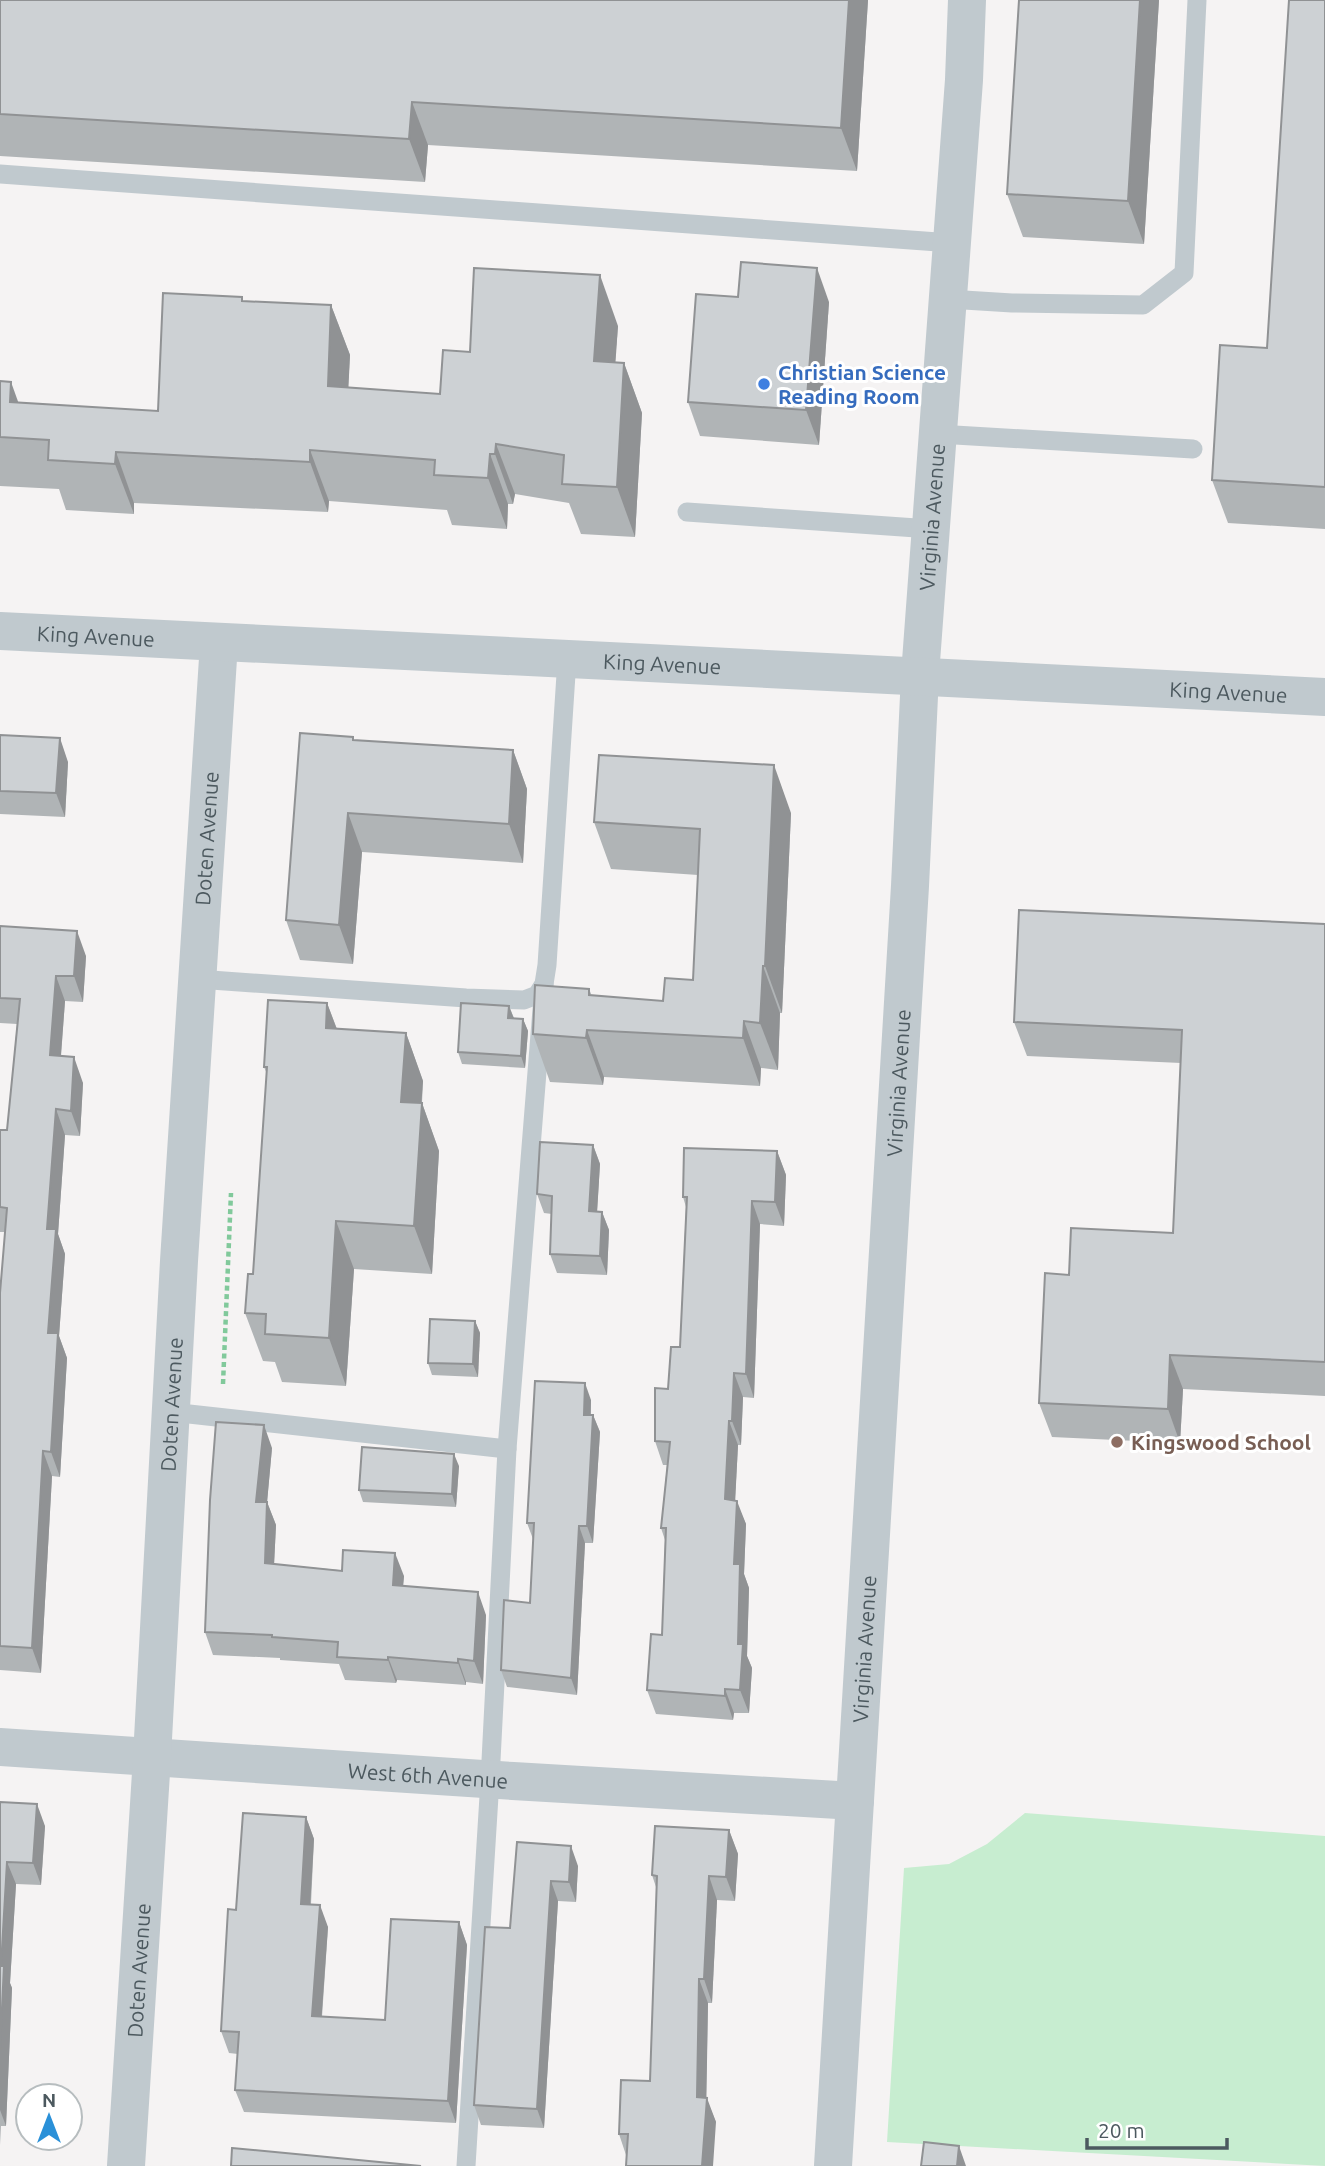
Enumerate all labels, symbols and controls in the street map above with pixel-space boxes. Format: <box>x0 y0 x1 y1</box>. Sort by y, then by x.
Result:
place label: Christian Science Reading Room <box>778 360 946 408</box>
marker: Christian Science Reading Room <box>756 376 772 392</box>
street label: Virginia Avenue <box>914 442 949 592</box>
street label: King Avenue <box>36 621 155 651</box>
street label: King Avenue <box>603 649 722 678</box>
street label: King Avenue <box>1169 677 1288 707</box>
street label: Doten Avenue <box>190 771 223 906</box>
street label: Virginia Avenue <box>882 1008 915 1157</box>
street label: Doten Avenue <box>156 1337 187 1472</box>
place label: Kingswood School <box>1131 1430 1311 1454</box>
marker: Kingswood School <box>1109 1434 1125 1450</box>
street label: Virginia Avenue <box>848 1574 881 1723</box>
street label: West 6th Avenue <box>347 1758 509 1793</box>
street label: Doten Avenue <box>122 1902 155 2038</box>
north arrow <box>14 2082 84 2152</box>
text: N <box>42 2089 56 2111</box>
scale bar <box>1087 2106 1227 2150</box>
text: 20 m <box>1098 2118 1145 2142</box>

